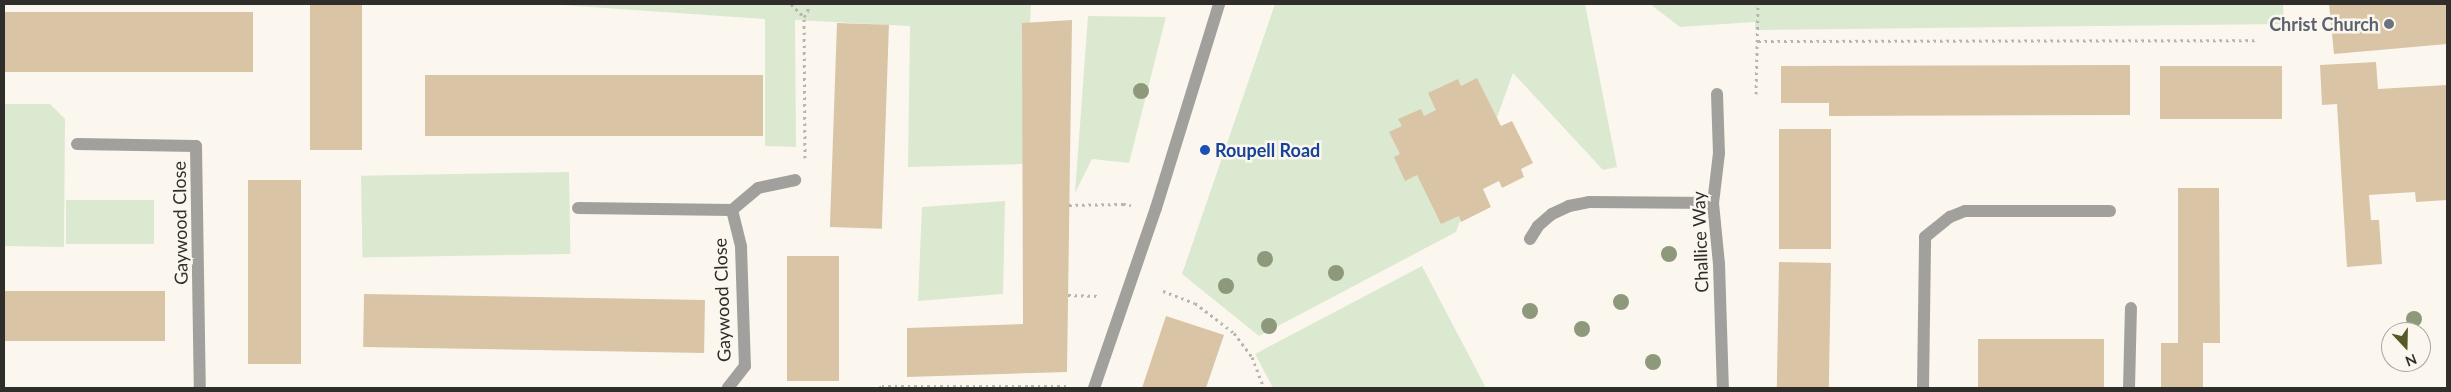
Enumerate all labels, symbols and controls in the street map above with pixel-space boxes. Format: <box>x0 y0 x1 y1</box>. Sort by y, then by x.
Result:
place label: Christ Church <box>2269 13 2379 35</box>
marker: Christ Church <box>2383 18 2395 30</box>
place label: Roupell Road <box>1215 139 1320 161</box>
marker: Roupell Road <box>1199 144 1211 156</box>
street label: Gaywood Close <box>168 161 192 285</box>
street label: Challice Way <box>1687 191 1713 293</box>
street label: Gaywood Close <box>709 238 735 362</box>
north arrow <box>2381 322 2431 372</box>
text: N <box>2403 351 2419 370</box>

